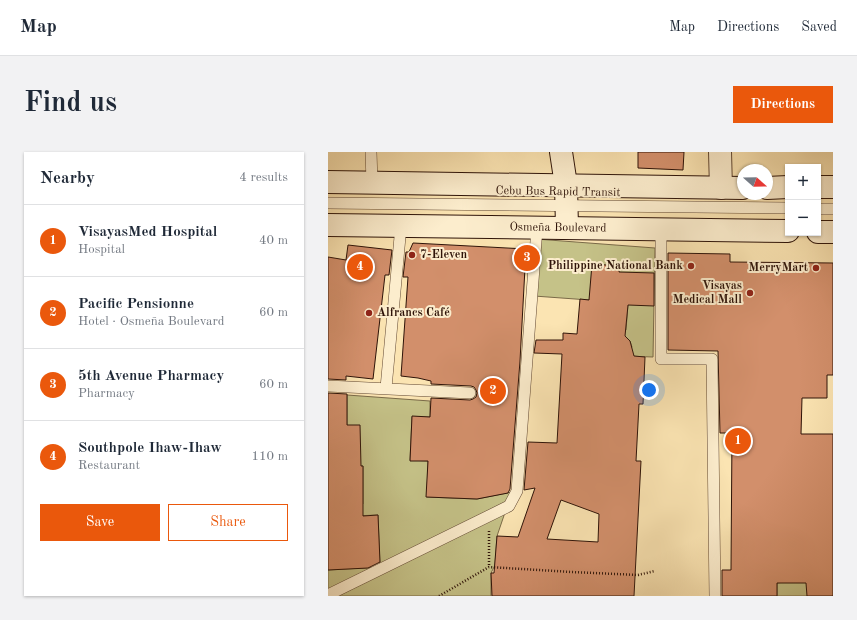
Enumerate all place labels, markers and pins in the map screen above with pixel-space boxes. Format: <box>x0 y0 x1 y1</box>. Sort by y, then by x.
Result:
pin: 3 <box>514 243 540 273</box>
place label: 7-Eleven <box>420 249 467 261</box>
marker: 7-Eleven <box>407 250 417 260</box>
pin: 4 <box>347 252 373 282</box>
place label: Philippine National Bank <box>548 260 683 272</box>
marker: Philippine National Bank <box>686 261 696 271</box>
place label: MerryMart <box>749 262 809 274</box>
marker: MerryMart <box>811 263 821 273</box>
place label: Visayas Medical Mall <box>673 280 742 306</box>
marker: Visayas Medical Mall <box>745 288 755 298</box>
place label: Alfrancs Café <box>377 307 450 319</box>
marker: Alfrancs Café <box>364 308 374 318</box>
pin: 2 <box>480 376 506 406</box>
pin: 1 <box>725 426 751 456</box>

